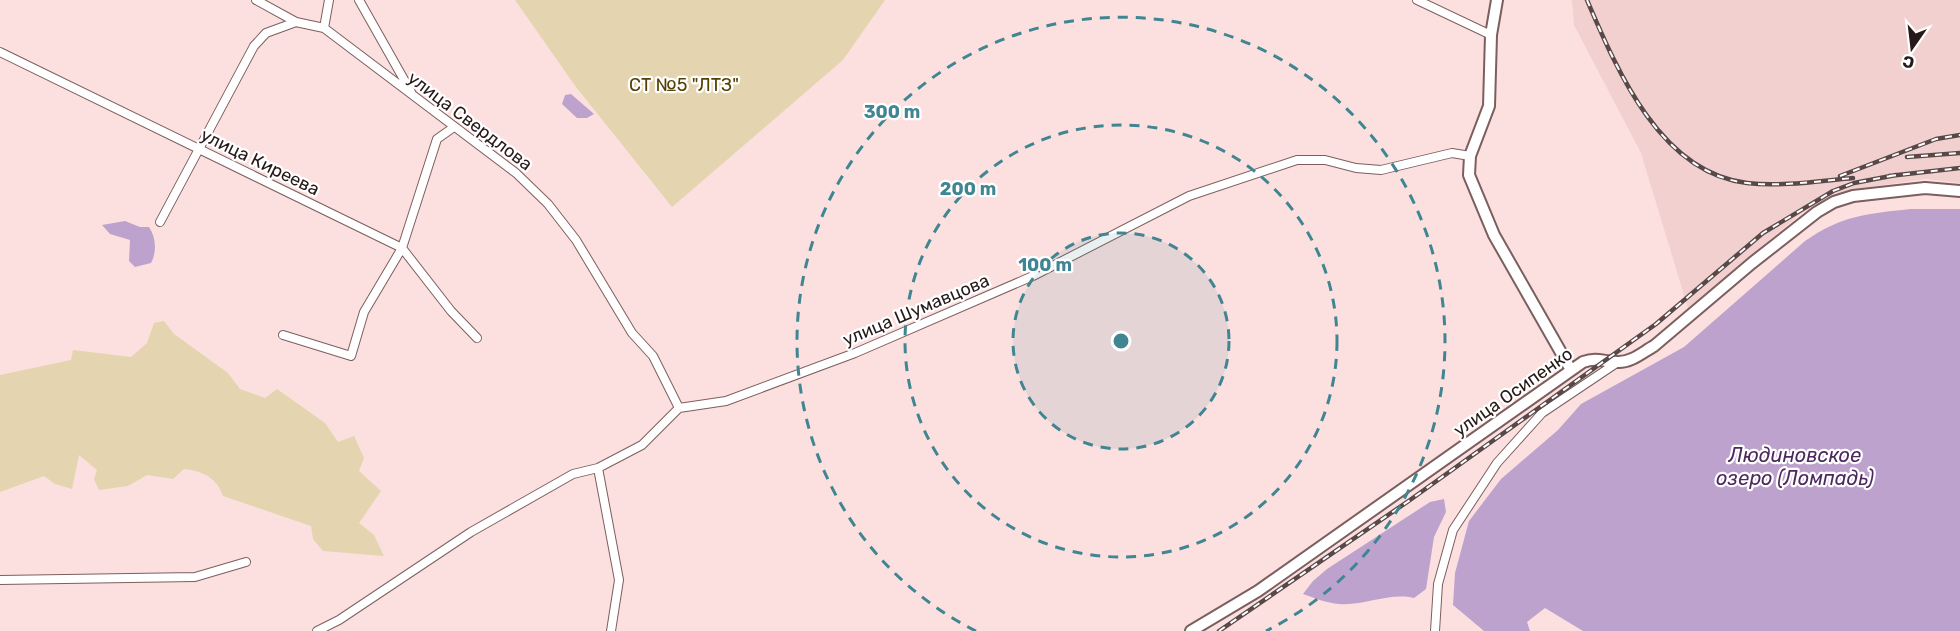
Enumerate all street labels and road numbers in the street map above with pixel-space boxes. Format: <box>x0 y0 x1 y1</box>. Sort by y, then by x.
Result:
street label: улица Свердлова <box>403 67 537 175</box>
street label: улица Киреева <box>197 124 323 200</box>
street label: улица Шумавцова <box>839 269 993 351</box>
street label: улица Осипенко <box>1449 343 1577 441</box>

